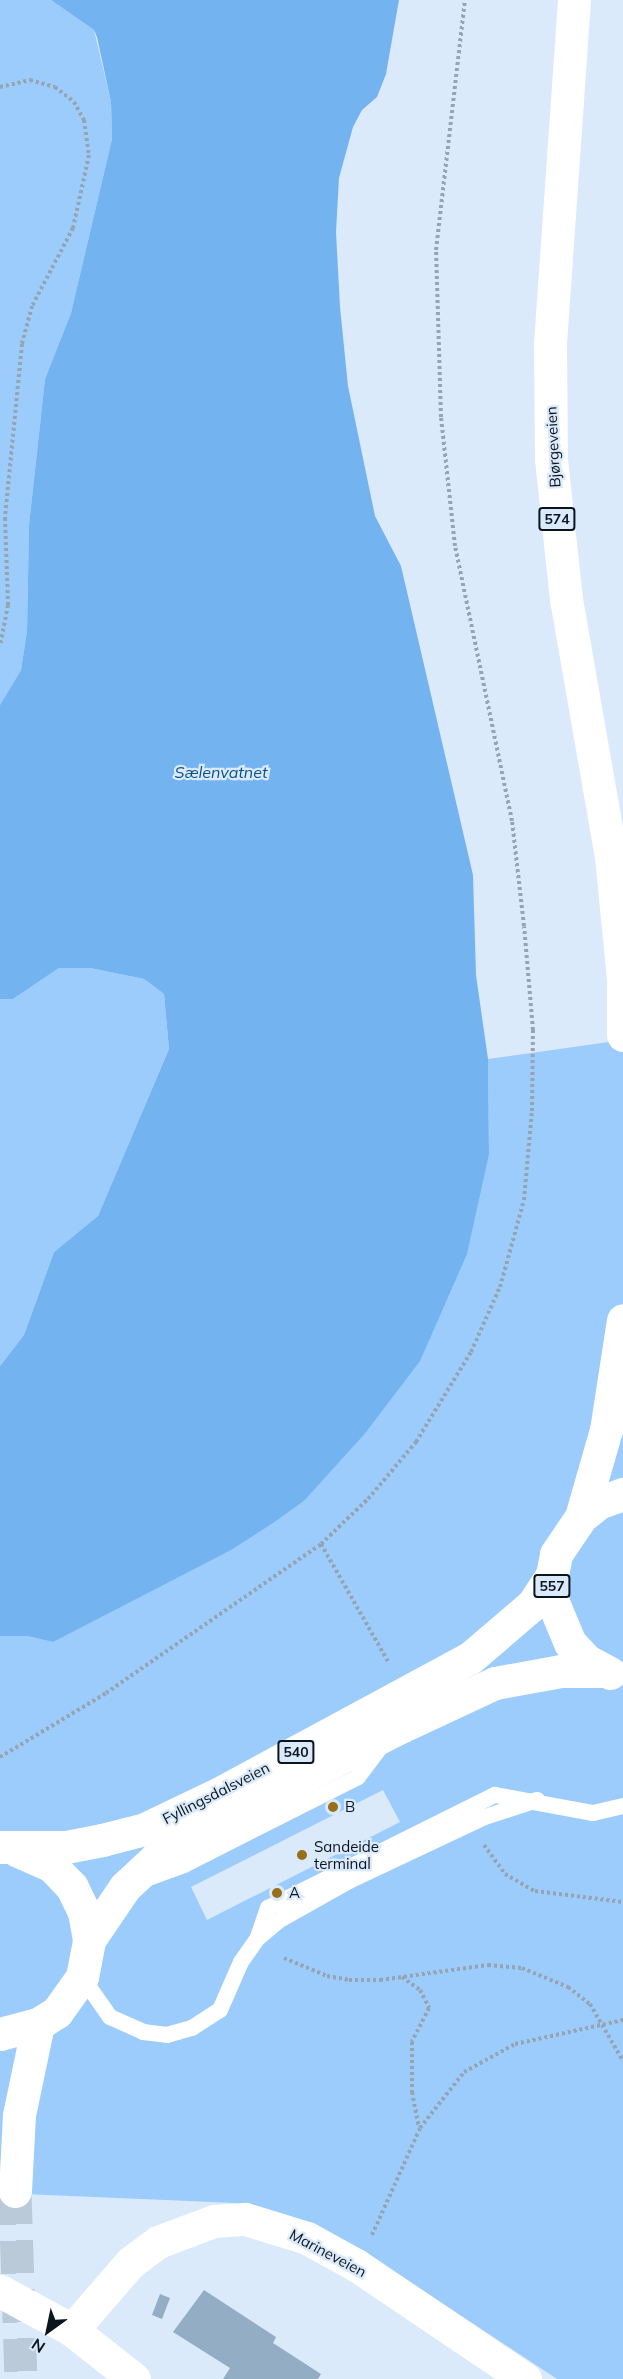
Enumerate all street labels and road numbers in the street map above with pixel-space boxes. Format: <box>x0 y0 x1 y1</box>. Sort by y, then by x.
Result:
street label: Bjørgeveien <box>542 406 564 488</box>
road number: 574 <box>538 508 576 530</box>
road number: 557 <box>532 1575 572 1597</box>
road number: 540 <box>276 1741 316 1763</box>
street label: Fyllingsdalsveien <box>159 1758 273 1828</box>
street label: Marineveien <box>287 2225 369 2281</box>

